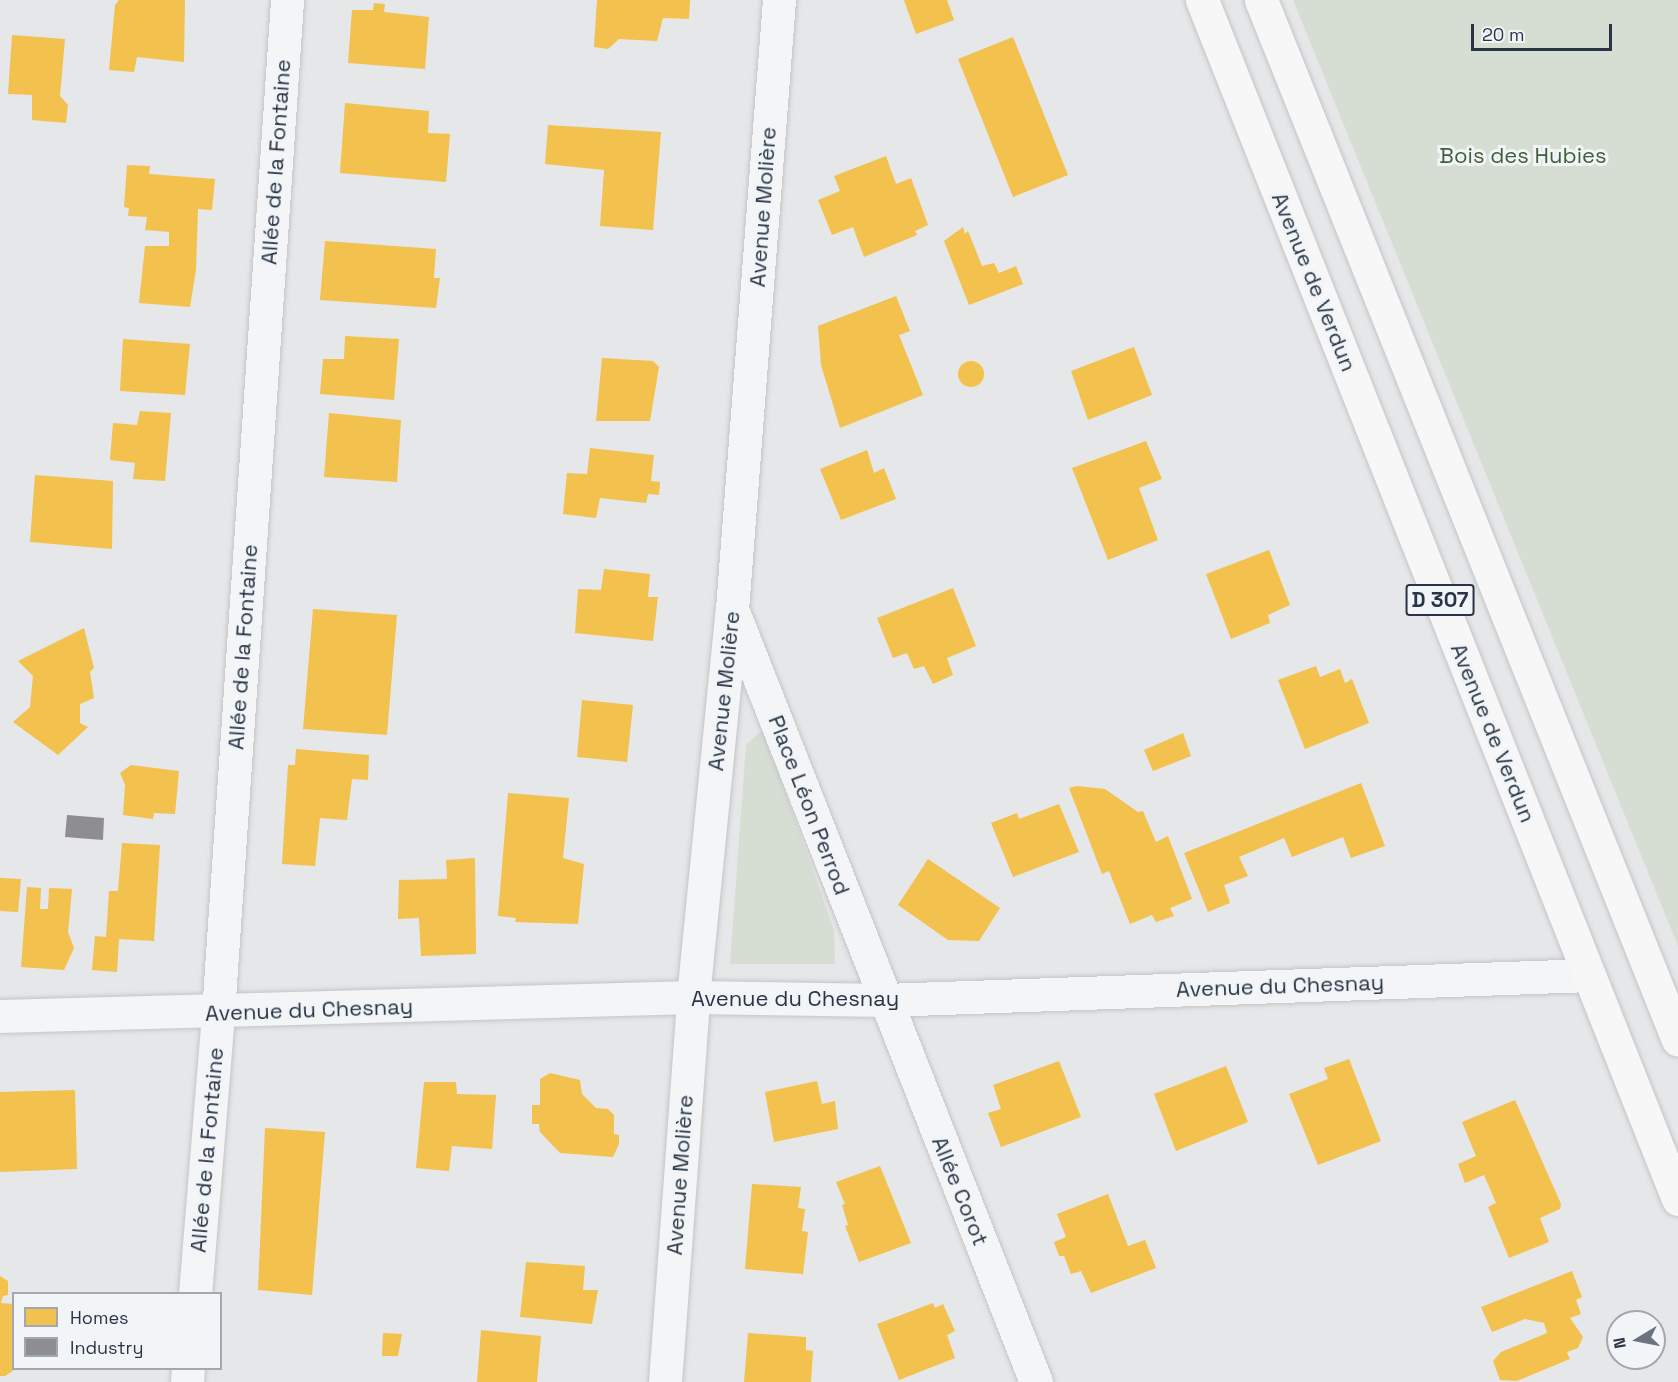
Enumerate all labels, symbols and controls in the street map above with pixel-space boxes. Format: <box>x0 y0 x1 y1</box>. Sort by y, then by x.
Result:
scale bar <box>1474 12 1615 50</box>
text: 20 m <box>1482 23 1525 46</box>
street label: Allée de la Fontaine <box>256 58 296 266</box>
street label: Avenue Molière <box>744 126 782 288</box>
park label: Bois des Hubies <box>1439 143 1607 169</box>
street label: Avenue de Verdun <box>1266 188 1362 376</box>
street label: Allée de la Fontaine <box>223 543 263 751</box>
road number: D 307 <box>1406 582 1474 618</box>
street label: Avenue Molière <box>702 610 746 772</box>
street label: Avenue de Verdun <box>1445 639 1541 827</box>
street label: Place Léon Perrod <box>763 711 855 899</box>
street label: Avenue du Chesnay <box>1176 969 1384 1003</box>
street label: Avenue du Chesnay <box>691 986 899 1012</box>
street label: Avenue du Chesnay <box>205 993 413 1027</box>
street label: Allée de la Fontaine <box>185 1046 229 1254</box>
street label: Avenue Molière <box>661 1094 699 1256</box>
street label: Allée Corot <box>926 1133 994 1249</box>
legend <box>12 1292 222 1370</box>
text: Homes <box>70 1306 129 1329</box>
north arrow <box>1606 1310 1666 1370</box>
text: Industry <box>70 1336 143 1359</box>
text: N <box>1608 1336 1631 1350</box>

